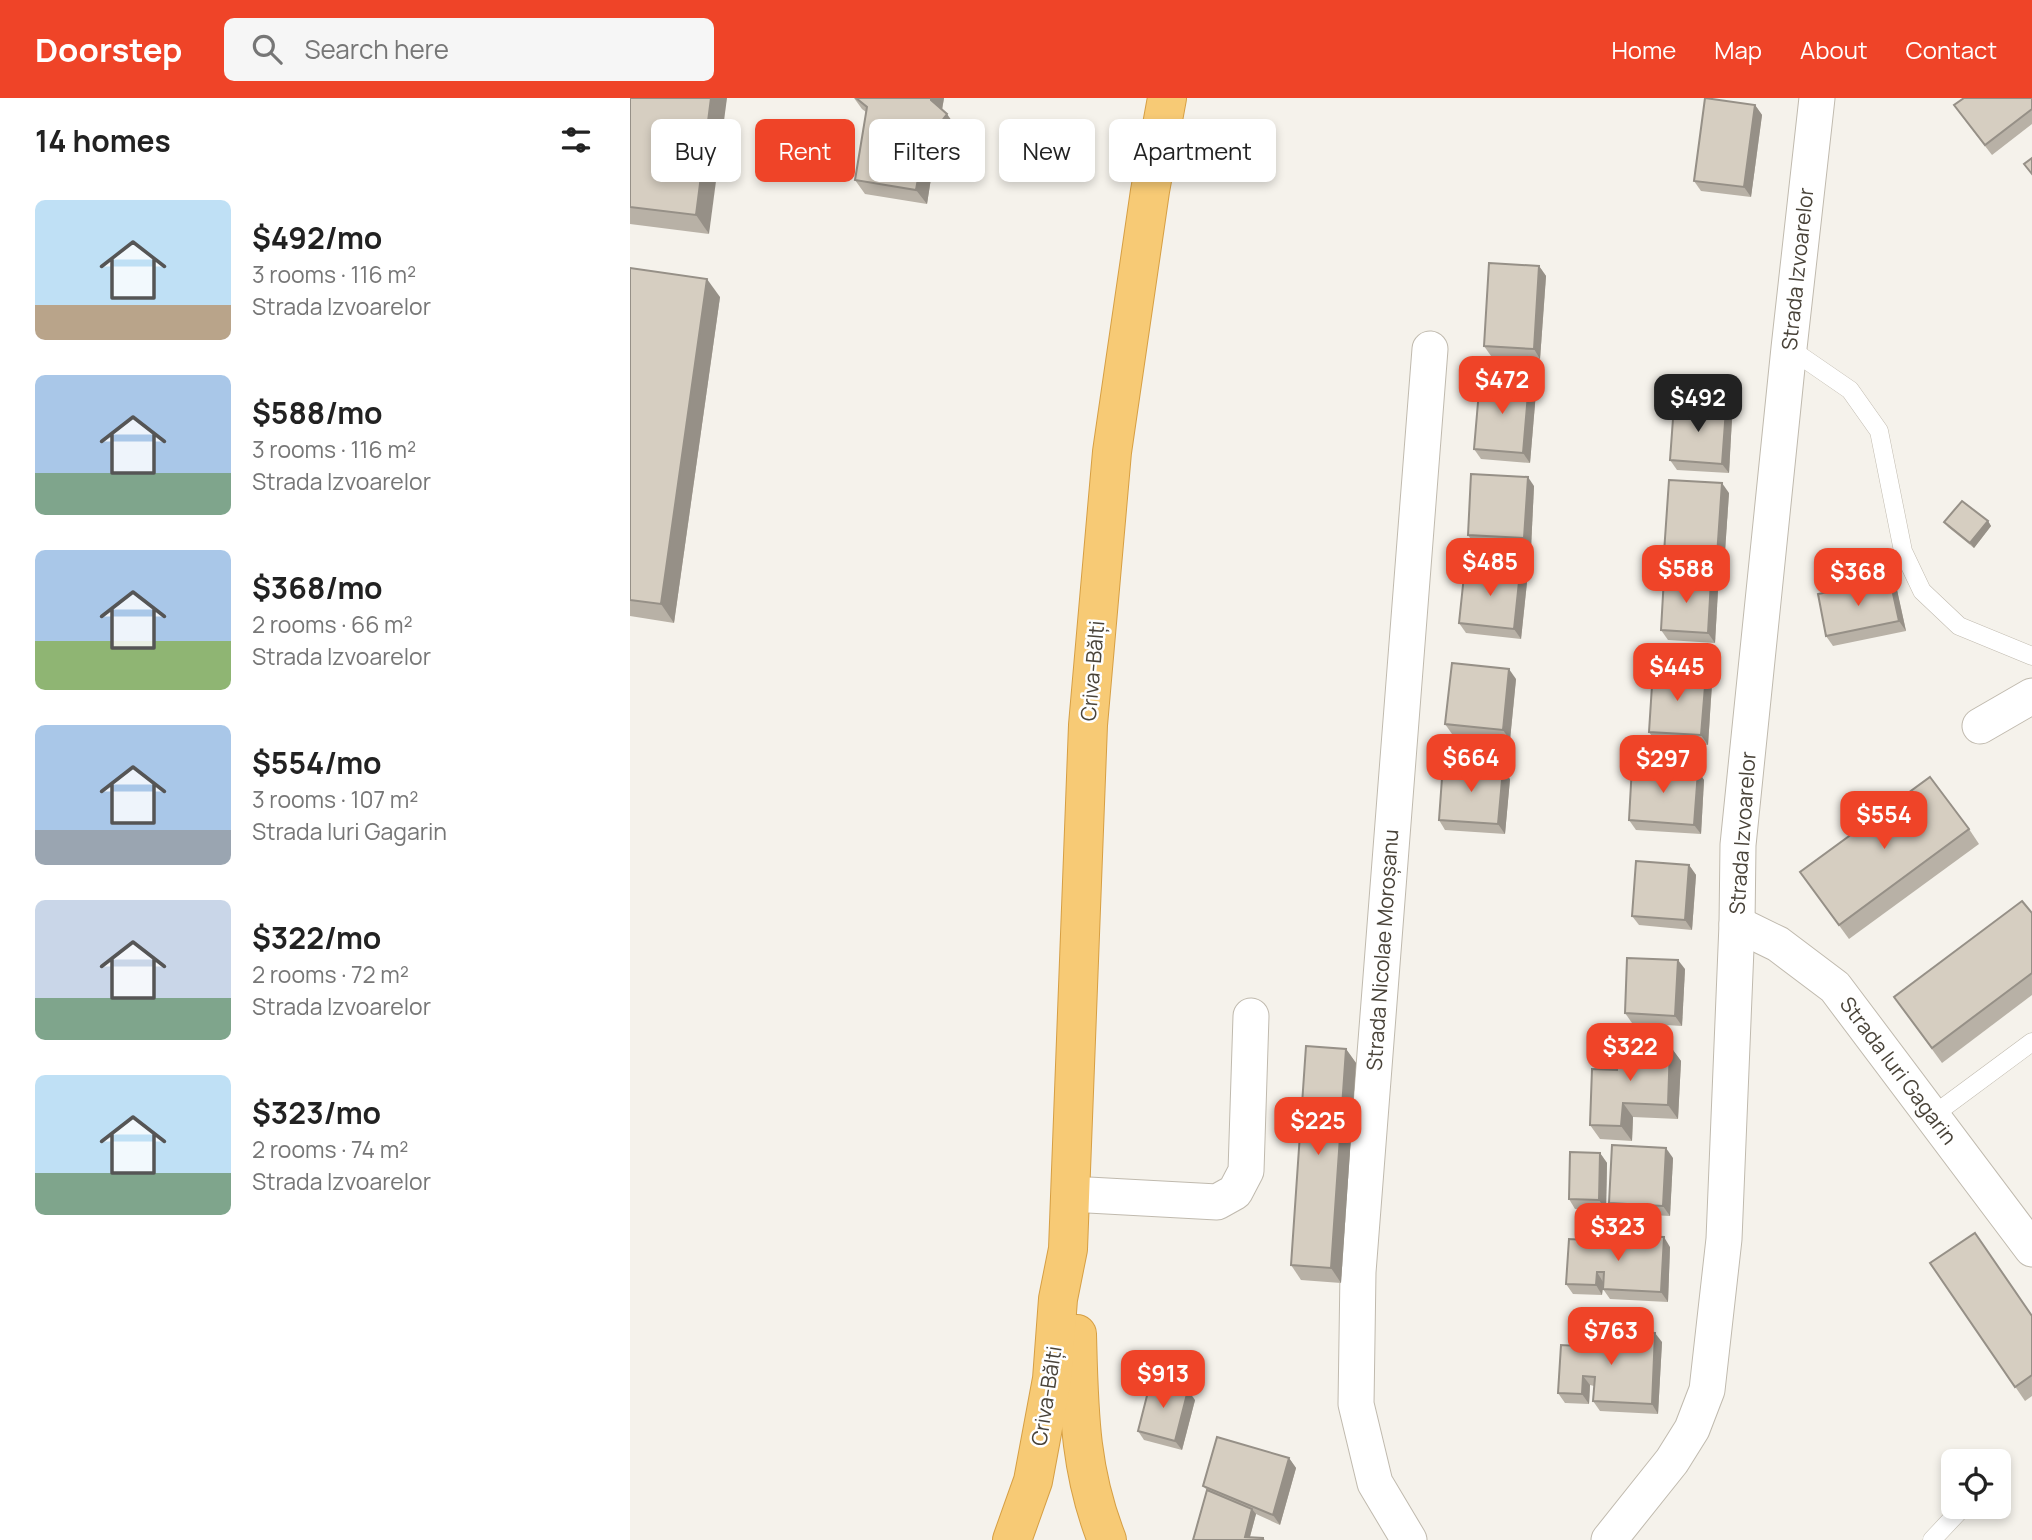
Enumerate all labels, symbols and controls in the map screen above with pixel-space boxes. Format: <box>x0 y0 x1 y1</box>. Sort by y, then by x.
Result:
search box <box>224 18 714 81</box>
text: Doorstep <box>35 27 182 72</box>
icon: search <box>248 30 286 68</box>
text: Search here <box>304 31 449 67</box>
text: Home <box>1611 33 1676 66</box>
text: Map <box>1714 33 1762 66</box>
text: About <box>1800 33 1868 66</box>
text: Contact <box>1906 33 1997 66</box>
chip: Buy <box>651 119 741 182</box>
chip: Rent <box>755 119 855 182</box>
chip: Filters <box>869 119 985 182</box>
chip: New <box>999 119 1095 182</box>
chip: Apartment <box>1109 119 1276 182</box>
text: 14 homes <box>35 120 171 161</box>
icon: filters <box>557 121 595 159</box>
street label: Strada Izvoarelor <box>1775 186 1820 352</box>
text: $492/mo <box>252 217 382 258</box>
icon: home <box>91 228 175 312</box>
text: 3 rooms · 116 m² <box>252 258 416 290</box>
text: Strada Izvoarelor <box>252 290 431 322</box>
pin: $472 <box>1461 356 1543 416</box>
text: $472 <box>1475 363 1529 395</box>
pin: $492 <box>1657 374 1739 434</box>
text: $492 <box>1670 381 1726 413</box>
text: $588/mo <box>252 392 383 433</box>
icon: home <box>91 403 175 487</box>
text: 3 rooms · 116 m² <box>252 433 416 465</box>
text: Strada Izvoarelor <box>252 465 431 497</box>
pin: $485 <box>1449 538 1531 598</box>
text: $485 <box>1462 545 1518 577</box>
pin: $588 <box>1645 546 1727 605</box>
pin: $368 <box>1817 548 1899 608</box>
text: $588 <box>1658 552 1714 584</box>
text: $368 <box>1830 555 1886 587</box>
text: $368/mo <box>252 567 383 608</box>
icon: home <box>91 578 175 662</box>
text: 2 rooms · 66 m² <box>252 608 413 640</box>
street label: Criva-Bălți <box>1074 619 1110 722</box>
text: Strada Izvoarelor <box>252 640 431 672</box>
pin: $445 <box>1636 644 1718 703</box>
text: $445 <box>1649 650 1705 682</box>
pin: $664 <box>1430 734 1512 794</box>
pin: $297 <box>1622 736 1704 795</box>
text: $664 <box>1442 741 1500 773</box>
text: $554/mo <box>252 742 382 783</box>
text: $297 <box>1636 742 1690 774</box>
street label: Strada Izvoarelor <box>1722 750 1762 915</box>
icon: home <box>91 753 175 837</box>
text: 3 rooms · 107 m² <box>252 783 418 815</box>
pin: $554 <box>1843 792 1925 851</box>
text: $554 <box>1856 798 1912 830</box>
text: Strada Iuri Gagarin <box>252 815 447 847</box>
street label: Strada Nicolae Moroșanu <box>1360 828 1404 1072</box>
text: $322/mo <box>252 917 381 958</box>
icon: home <box>91 928 175 1012</box>
text: 2 rooms · 72 m² <box>252 958 409 990</box>
text: Strada Izvoarelor <box>252 990 431 1022</box>
street label: Strada Iuri Gagarin <box>1834 991 1964 1150</box>
pin: $322 <box>1589 1024 1671 1083</box>
text: $322 <box>1602 1030 1658 1062</box>
text: $323/mo <box>252 1092 381 1133</box>
pin: $225 <box>1277 1098 1359 1157</box>
icon: home <box>91 1103 175 1187</box>
text: $225 <box>1290 1104 1346 1136</box>
text: 2 rooms · 74 m² <box>252 1133 408 1165</box>
text: Strada Izvoarelor <box>252 1165 431 1197</box>
pin: $323 <box>1577 1204 1659 1263</box>
text: $323 <box>1591 1210 1645 1242</box>
pin: $763 <box>1570 1308 1652 1367</box>
text: $763 <box>1584 1314 1638 1346</box>
street label: Criva-Bălți <box>1024 1344 1068 1448</box>
pin: $913 <box>1122 1350 1204 1410</box>
text: $913 <box>1137 1357 1189 1389</box>
map controls <box>1941 1449 2011 1519</box>
button: locate <box>1941 1449 2011 1519</box>

